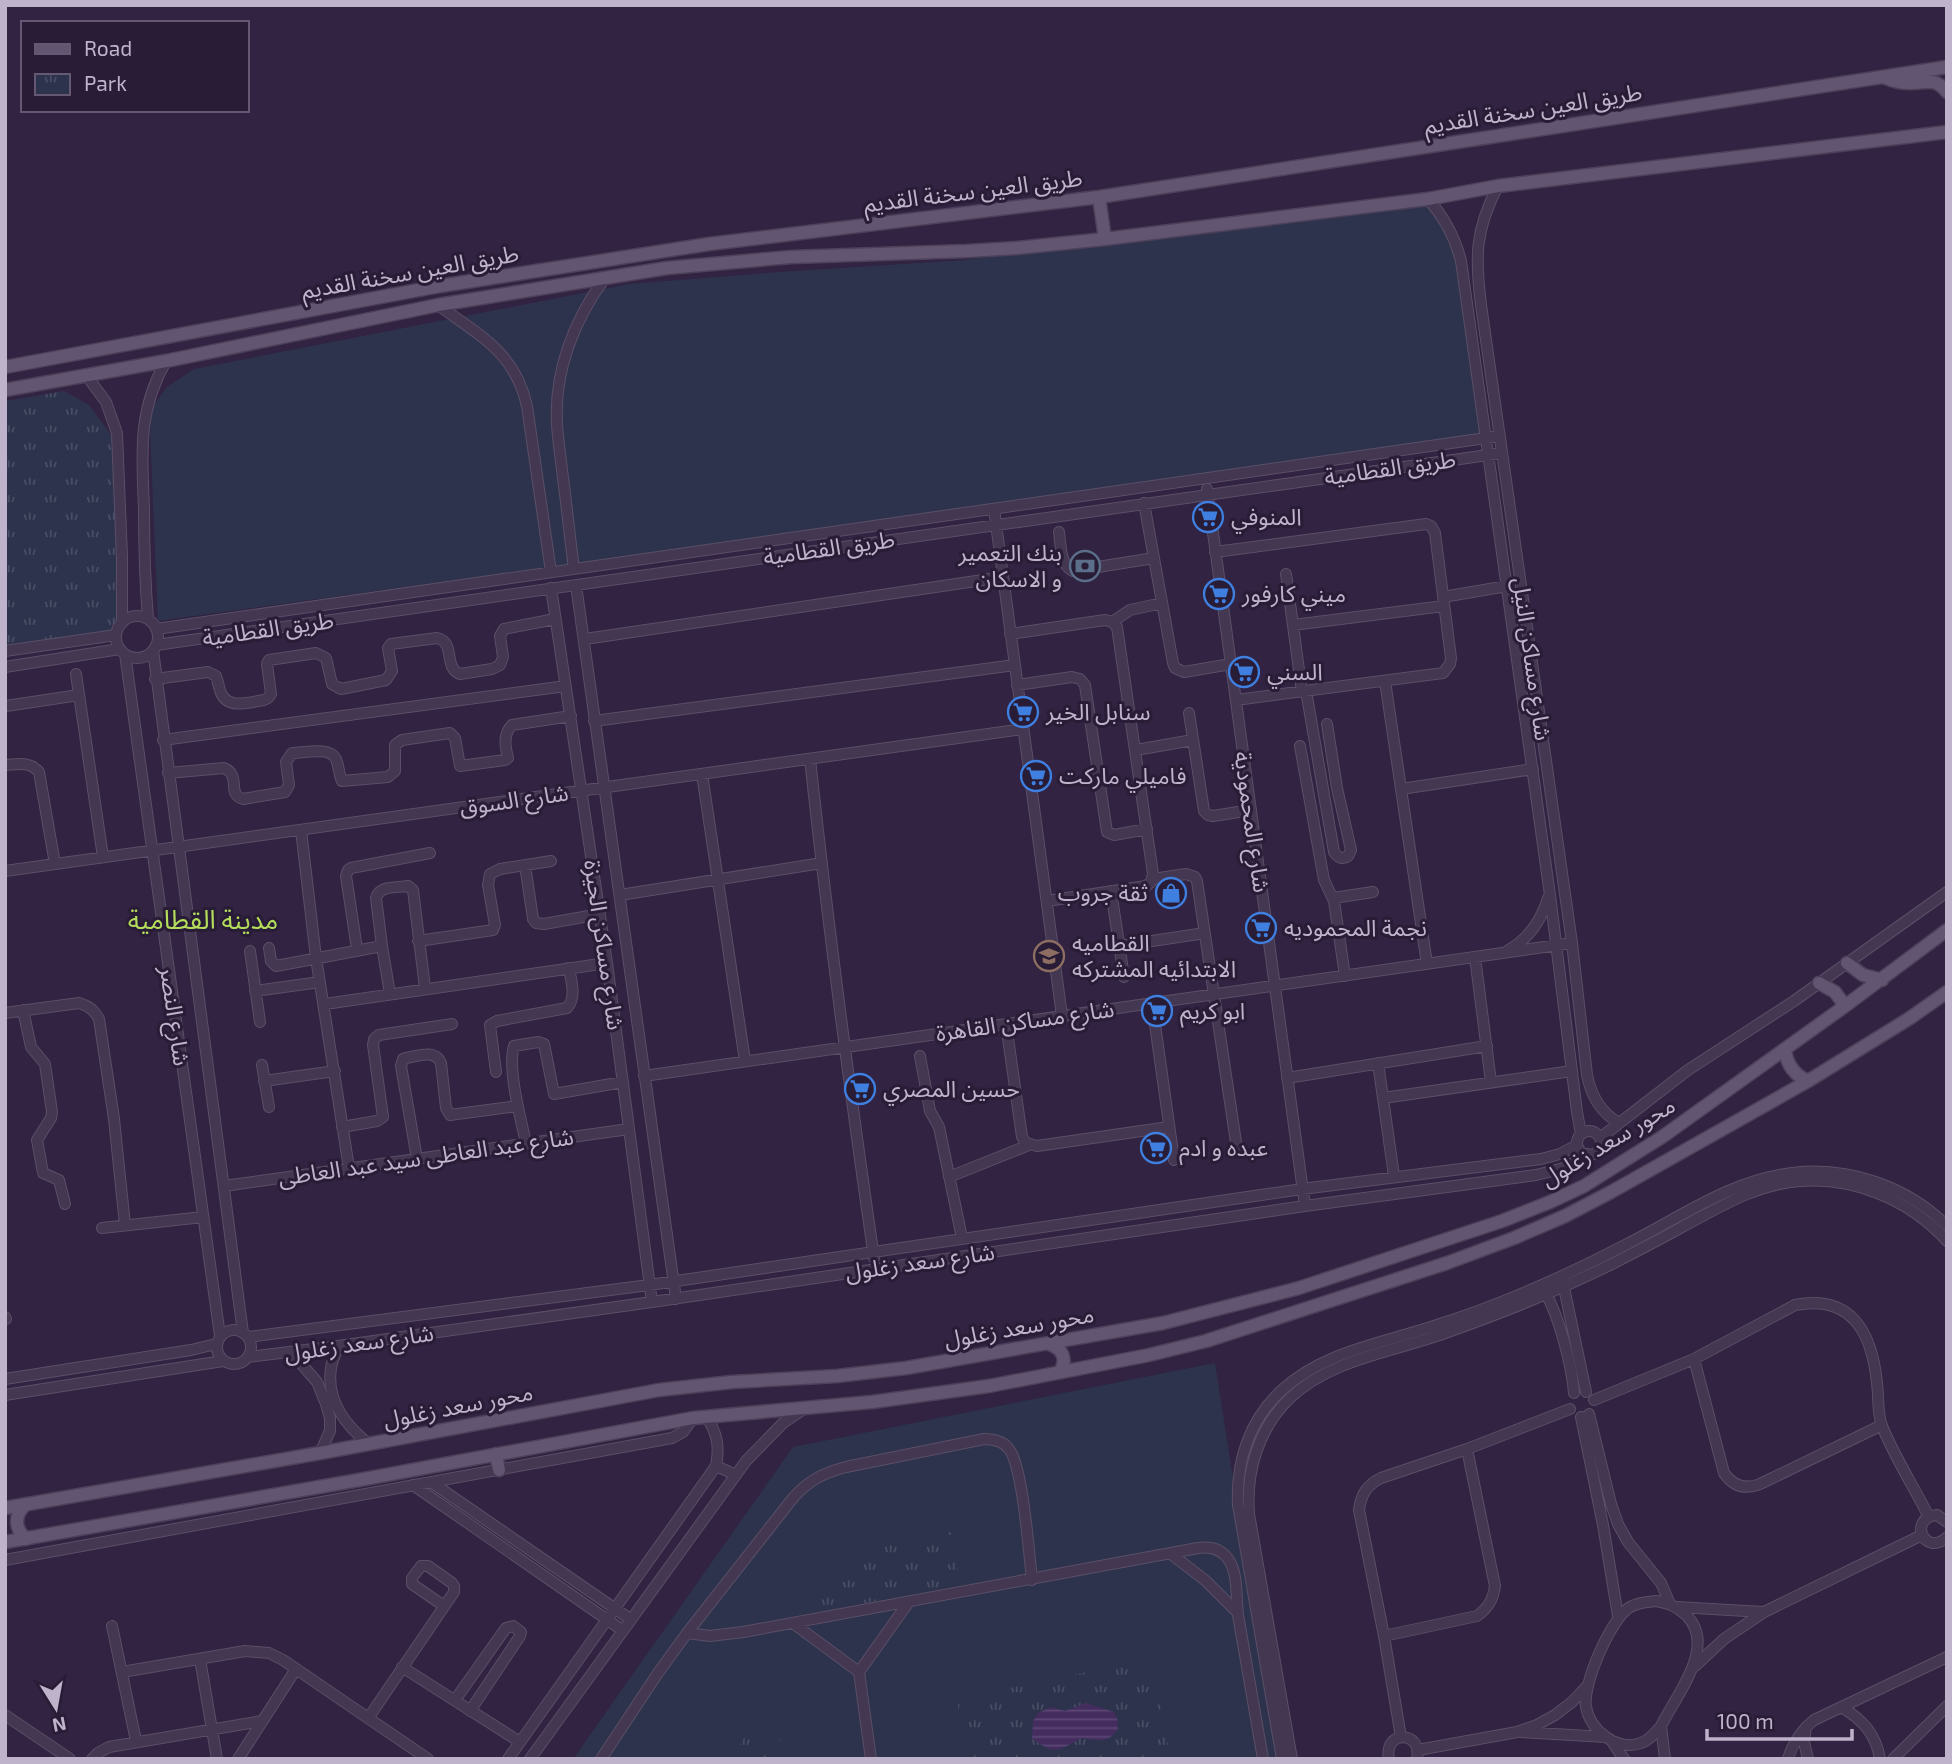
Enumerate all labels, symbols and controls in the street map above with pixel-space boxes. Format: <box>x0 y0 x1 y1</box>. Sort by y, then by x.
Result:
legend <box>21 21 248 112</box>
text: Road <box>84 35 132 60</box>
text: Park <box>84 70 127 95</box>
street label: طريق العين سخنة القديم <box>1422 77 1644 143</box>
street label: طريق العين سخنة القديم <box>862 163 1084 221</box>
street label: طريق العين سخنة القديم <box>299 238 521 308</box>
street label: طريق القطامية <box>1322 444 1457 491</box>
supermarket icon: المنوفي <box>1191 500 1225 534</box>
place label: المنوفي <box>1231 502 1302 534</box>
street label: طريق القطامية <box>761 524 896 571</box>
place label: بنك التعمير و الاسكان <box>958 538 1062 593</box>
bank icon: بنك التعمير و الاسكان <box>1068 549 1102 583</box>
street label: شارع مساكن النيل <box>1504 576 1558 743</box>
supermarket icon: ميني كارفور <box>1202 577 1236 611</box>
place label: ميني كارفور <box>1241 579 1346 611</box>
street label: طريق القطامية <box>200 605 335 652</box>
supermarket icon: السني <box>1227 655 1261 689</box>
place label: السني <box>1267 657 1323 689</box>
supermarket icon: سنابل الخير <box>1006 695 1040 729</box>
place label: سنابل الخير <box>1045 697 1151 726</box>
street label: شارع المحمودية <box>1225 749 1277 895</box>
supermarket icon: فاميلي ماركت <box>1019 759 1053 793</box>
place label: فاميلي ماركت <box>1059 761 1187 793</box>
street label: شارع السوق <box>458 778 571 824</box>
street label: شارع مساكن الجيزة <box>575 858 631 1032</box>
shop icon: ثقة جروب <box>1154 876 1188 910</box>
place label: ثقة جروب <box>1058 878 1148 907</box>
district label: مدينة القطامية <box>128 903 278 934</box>
supermarket icon: نجمة المحموديه <box>1244 911 1278 945</box>
place label: نجمة المحموديه <box>1284 913 1427 942</box>
place label: القطاميه الابتدائيه المشتركه <box>1072 928 1236 983</box>
school or university icon: القطاميه الابتدائيه المشتركه <box>1032 939 1066 973</box>
street label: شارع النصر <box>151 963 197 1068</box>
street label: شارع مساكن القاهرة <box>934 994 1116 1050</box>
supermarket icon: ابو كريم <box>1140 994 1174 1028</box>
place label: ابو كريم <box>1180 996 1245 1028</box>
supermarket icon: حسين المصري <box>843 1072 877 1106</box>
place label: حسين المصري <box>883 1074 1020 1106</box>
street label: محور سعد زغلول <box>1535 1090 1680 1193</box>
street label: شارع عبد العاطى سيد عبد العاطى <box>276 1121 576 1195</box>
supermarket icon: عبده و ادم <box>1139 1131 1173 1165</box>
place label: عبده و ادم <box>1179 1133 1268 1166</box>
street label: شارع سعد زغلول <box>843 1237 997 1289</box>
street label: محور سعد زغلول <box>942 1299 1096 1354</box>
street label: شارع سعد زغلول <box>282 1318 436 1370</box>
street label: محور سعد زغلول <box>381 1377 535 1434</box>
north arrow <box>21 1673 91 1743</box>
scale bar <box>1707 1698 1852 1742</box>
text: 100 m <box>1717 1708 1774 1733</box>
text: N <box>50 1713 68 1738</box>

